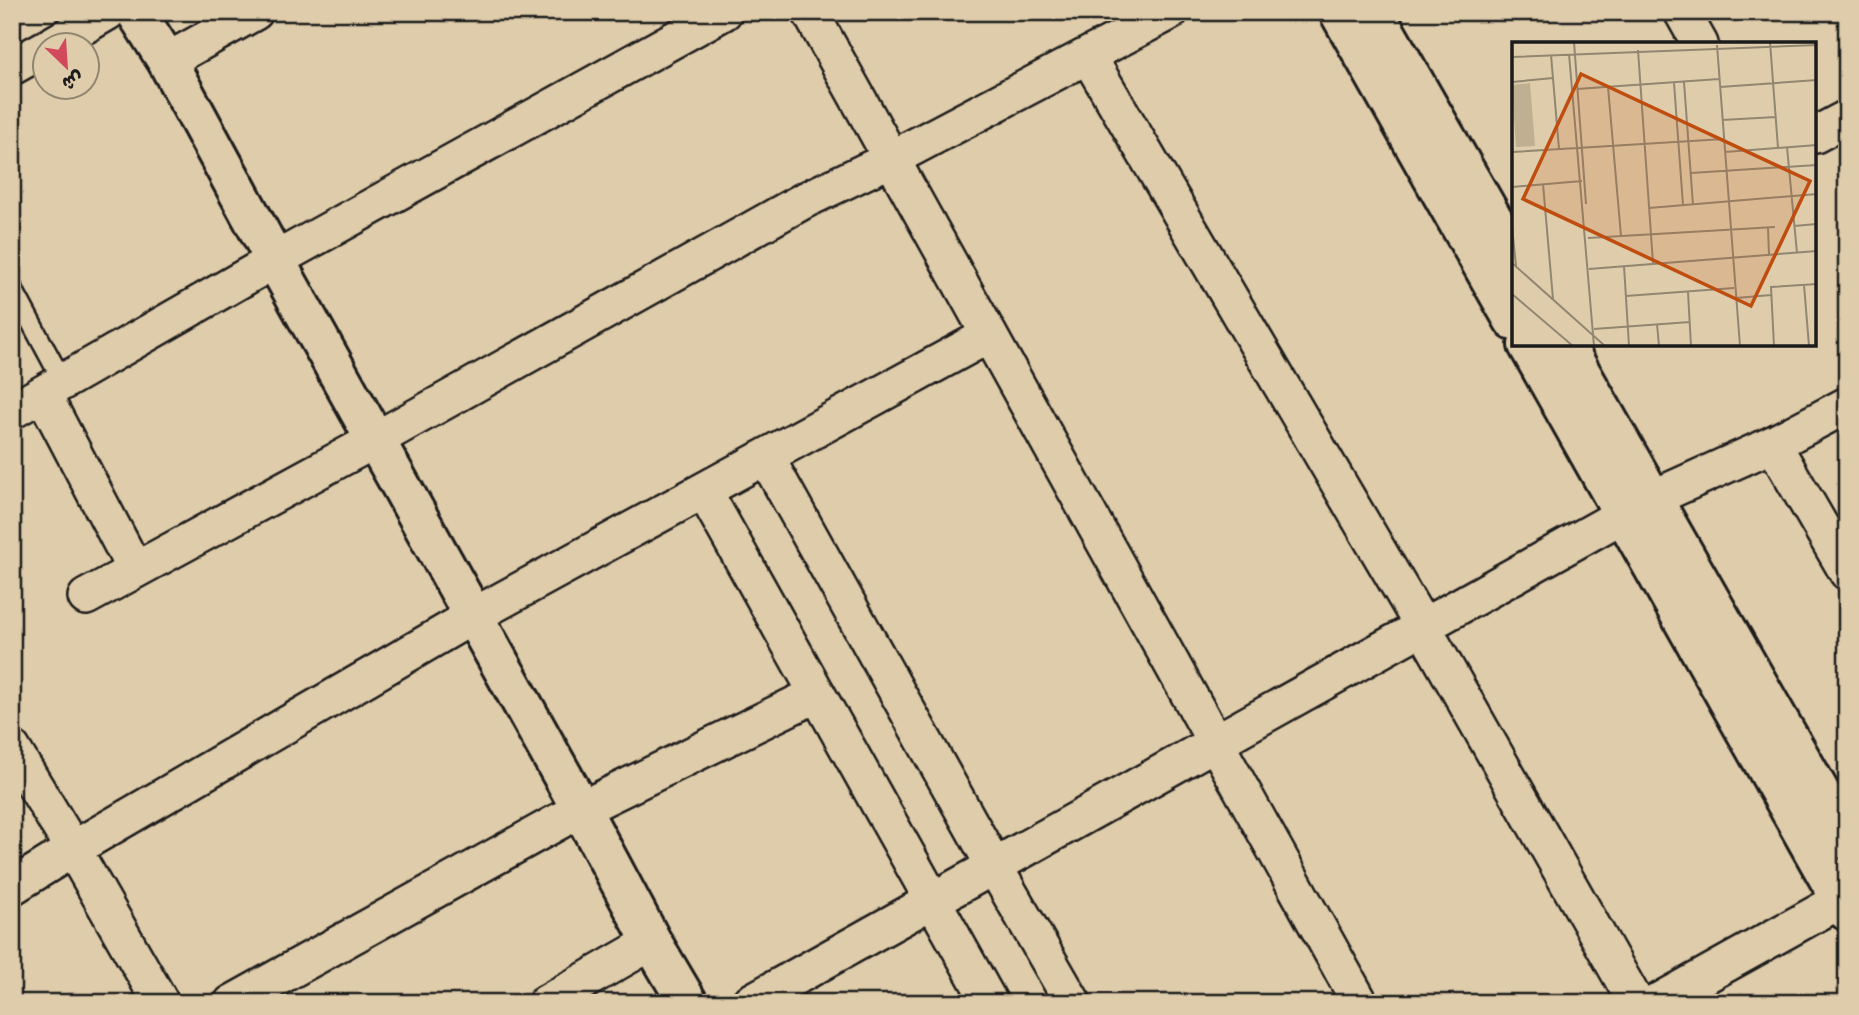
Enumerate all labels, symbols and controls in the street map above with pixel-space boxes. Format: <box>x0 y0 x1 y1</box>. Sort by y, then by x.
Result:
north arrow <box>32 32 102 102</box>
inset map <box>1512 42 1817 346</box>
text: ش <box>58 64 87 96</box>

